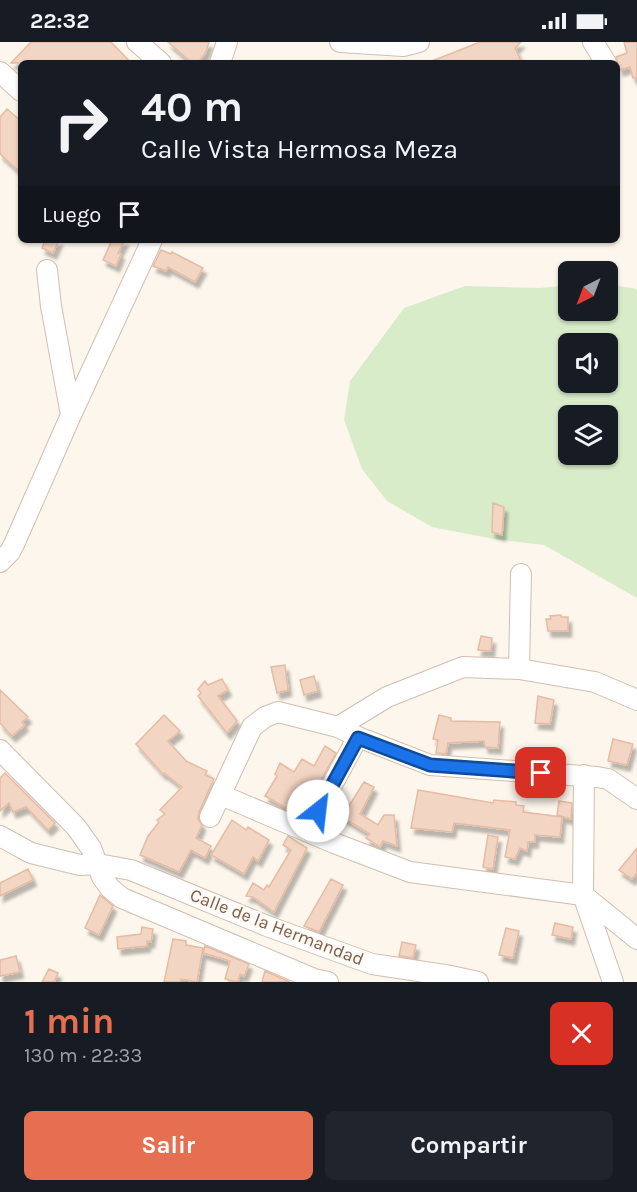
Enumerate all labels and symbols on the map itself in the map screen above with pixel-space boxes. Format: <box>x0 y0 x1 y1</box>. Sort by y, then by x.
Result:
north arrow <box>558 261 618 321</box>
pin <box>515 747 566 798</box>
position arrow <box>286 779 350 843</box>
street label: Calle de la Hermandad <box>187 884 367 970</box>

